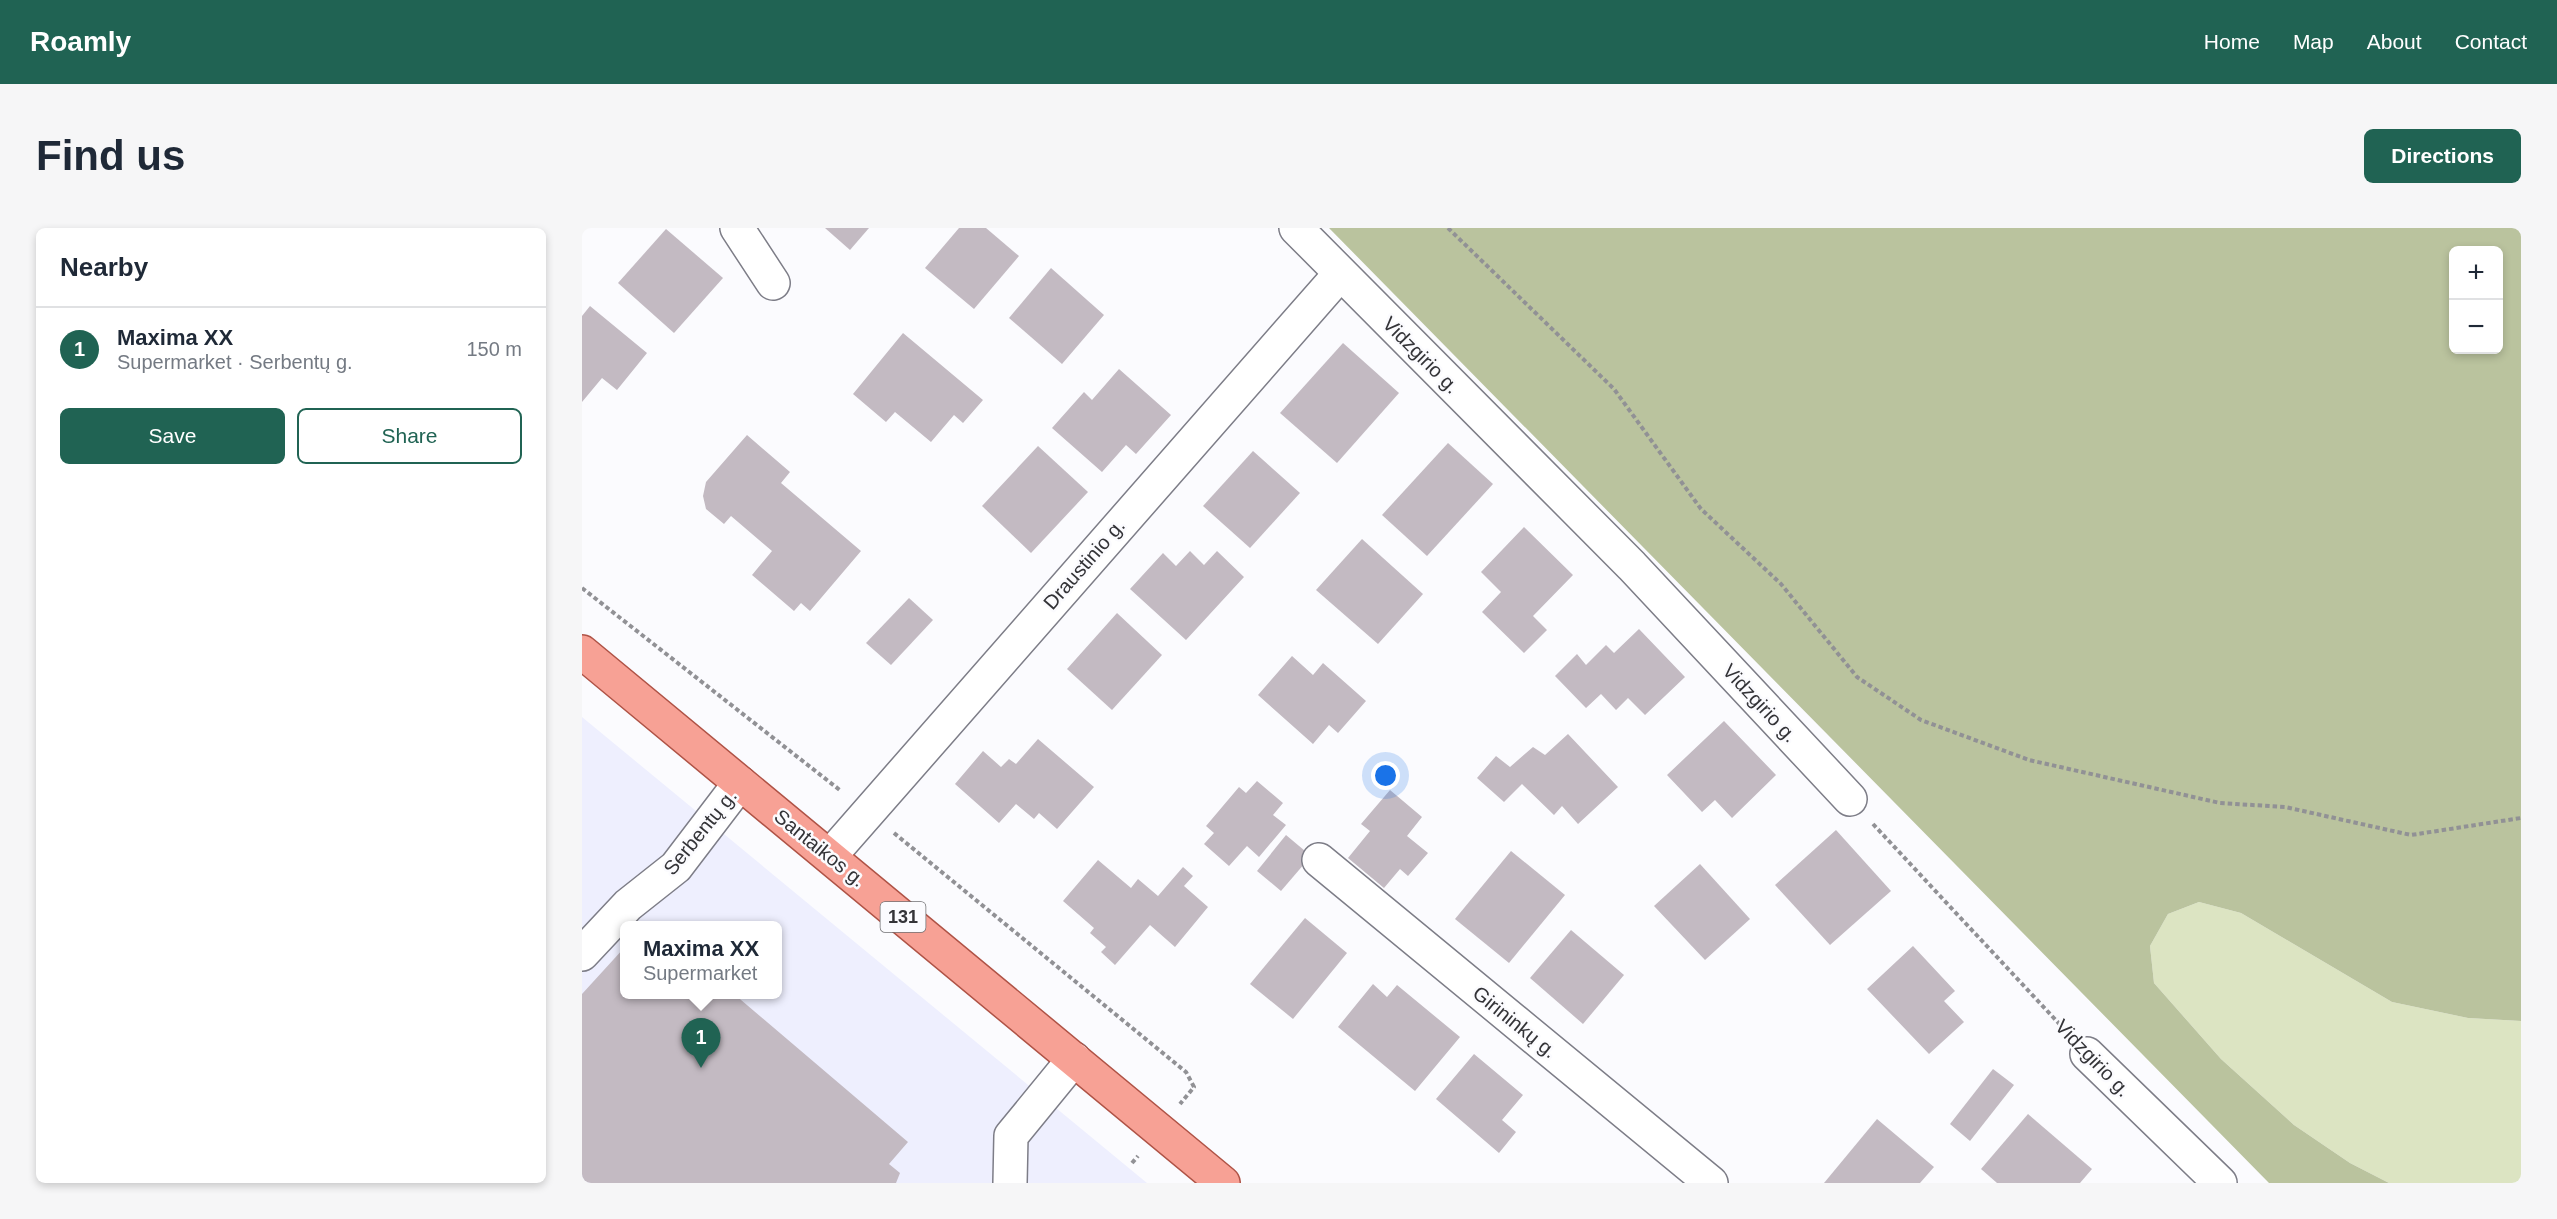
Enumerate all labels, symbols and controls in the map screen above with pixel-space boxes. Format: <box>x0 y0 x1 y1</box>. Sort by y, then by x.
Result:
text: Roamly <box>30 26 131 57</box>
text: Home <box>2204 30 2260 53</box>
text: Map <box>2293 30 2334 53</box>
text: About <box>2367 30 2422 53</box>
text: Contact <box>2455 30 2527 53</box>
button: Directions <box>2364 129 2521 183</box>
text: Find us <box>36 132 185 179</box>
map controls <box>2449 246 2503 354</box>
button: + <box>2449 246 2503 300</box>
text: Nearby <box>60 252 148 282</box>
button: − <box>2449 300 2503 354</box>
street label: Vidzgirio g. <box>1378 312 1464 398</box>
text: Maxima XX <box>117 325 233 350</box>
text: 1 <box>74 338 85 360</box>
text: 150 m <box>466 338 522 360</box>
text: Supermarket · Serbentų g. <box>117 351 353 373</box>
button: Save <box>60 408 285 464</box>
button: Share <box>297 408 522 464</box>
street label: Draustinio g. <box>1039 514 1129 614</box>
street label: Vidzgirio g. <box>1718 659 1802 747</box>
your location <box>1371 761 1400 790</box>
street label: Serbentų g. <box>659 785 741 879</box>
street label: Santaikos g. <box>770 805 870 891</box>
road number: 131 <box>880 902 926 932</box>
popup <box>620 921 782 999</box>
text: Maxima XX <box>643 936 759 961</box>
text: Supermarket <box>643 962 757 984</box>
street label: Girininkų g. <box>1469 982 1561 1062</box>
street label: Vidzgirio g. <box>2051 1015 2135 1101</box>
pin: 1 <box>682 1018 720 1068</box>

